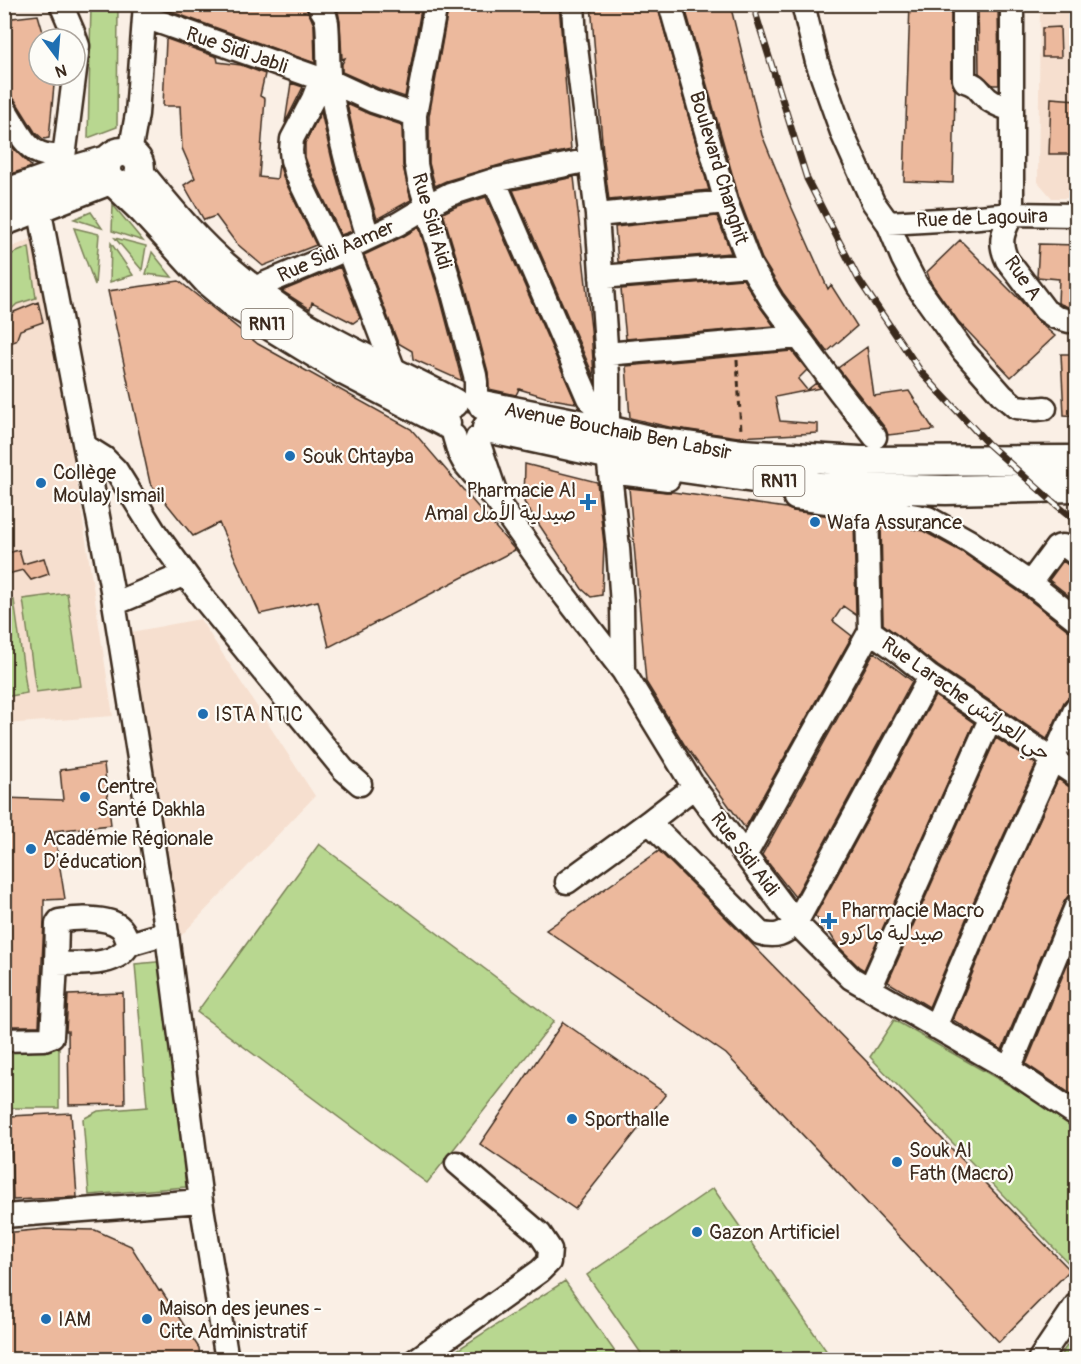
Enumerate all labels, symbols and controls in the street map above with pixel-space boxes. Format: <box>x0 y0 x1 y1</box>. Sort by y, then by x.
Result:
street label: Rue Sidi Jabli <box>183 21 291 79</box>
north arrow <box>27 27 87 87</box>
text: N <box>53 59 69 82</box>
street label: Boulevard Changhit <box>684 88 754 249</box>
street label: Rue Sidi Aidi <box>406 170 458 272</box>
street label: Rue de Lagouira <box>916 203 1048 233</box>
street label: Rue Sidi Aamer <box>273 214 399 288</box>
street label: Rue A <box>999 251 1047 305</box>
road number: RN11 <box>242 309 292 339</box>
street label: Avenue Bouchaib Ben Labsir <box>502 397 734 465</box>
place label: Souk Chtayba <box>302 444 414 469</box>
marker: Souk Chtayba <box>283 449 297 463</box>
place label: Collège Moulay Ismail <box>53 460 165 508</box>
road number: RN11 <box>754 466 804 496</box>
marker: Collège Moulay Ismail <box>34 476 48 490</box>
place label: Pharmacie Al Amal صيدلية الأمل <box>424 478 576 526</box>
marker: Pharmacie Al Amal صيدلية الأمل <box>581 495 595 509</box>
place label: Wafa Assurance <box>827 510 962 535</box>
marker: Wafa Assurance <box>808 515 822 529</box>
street label: Rue Larache حي العرائش <box>874 631 1055 771</box>
place label: ISTA NTIC <box>215 702 303 727</box>
marker: ISTA NTIC <box>196 707 210 721</box>
place label: Centre Santé Dakhla <box>97 774 205 822</box>
marker: Centre Santé Dakhla <box>78 790 92 804</box>
street label: Rue Sidi Aidi <box>705 807 785 901</box>
place label: Académie Régionale D'éducation <box>43 826 213 874</box>
marker: Académie Régionale D'éducation <box>24 842 38 856</box>
place label: Pharmacie Macro صيدلية ماكرو <box>839 898 984 946</box>
marker: Pharmacie Macro صيدلية ماكرو <box>822 914 836 928</box>
place label: Sporthalle <box>584 1107 669 1132</box>
marker: Sporthalle <box>565 1112 579 1126</box>
place label: Souk Al Fath (Macro) <box>909 1138 1015 1186</box>
marker: Souk Al Fath (Macro) <box>890 1155 904 1169</box>
place label: Gazon Artificiel <box>709 1220 840 1245</box>
marker: Gazon Artificiel <box>690 1225 704 1239</box>
place label: Maison des jeunes - Cite Administratif <box>159 1296 322 1344</box>
place label: IAM <box>58 1307 91 1332</box>
marker: IAM <box>39 1312 53 1326</box>
marker: Maison des jeunes - Cite Administratif <box>140 1312 154 1326</box>

